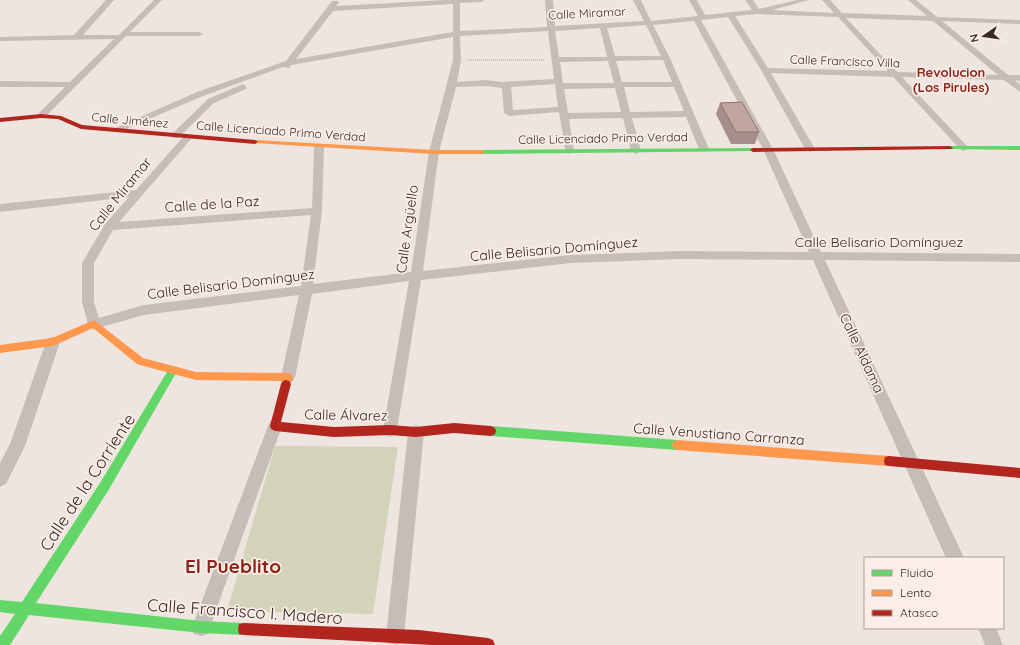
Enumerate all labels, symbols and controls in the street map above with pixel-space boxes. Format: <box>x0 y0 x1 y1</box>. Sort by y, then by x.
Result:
street label: Calle Miramar <box>548 3 627 23</box>
north arrow <box>964 16 1004 56</box>
text: N <box>967 33 982 44</box>
street label: Calle Francisco Villa <box>790 52 900 70</box>
district label: Revolucion (Los Pirules) <box>913 64 989 95</box>
street label: Calle Jiménez <box>91 109 169 131</box>
street label: Calle Licenciado Primo Verdad <box>196 118 366 144</box>
street label: Calle Licenciado Primo Verdad <box>518 129 688 147</box>
street label: Calle Miramar <box>84 153 156 235</box>
street label: Calle Argüello <box>392 184 422 274</box>
street label: Calle de la Paz <box>164 192 260 216</box>
street label: Calle Belisario Domínguez <box>469 233 639 265</box>
street label: Calle Belisario Domínguez <box>795 233 963 251</box>
street label: Calle Belisario Domínguez <box>146 265 316 303</box>
street label: Calle Aldama <box>836 310 888 396</box>
street label: Calle Álvarez <box>304 405 388 425</box>
street label: Calle de la Corriente <box>35 409 139 555</box>
street label: Calle Venustiano Carranza <box>633 419 805 449</box>
district label: El Pueblito <box>185 554 281 578</box>
legend <box>864 557 1004 629</box>
text: Fluido <box>900 565 933 580</box>
text: Lento <box>900 585 931 600</box>
street label: Calle Francisco I. Madero <box>146 594 344 628</box>
text: Atasco <box>900 605 938 620</box>

